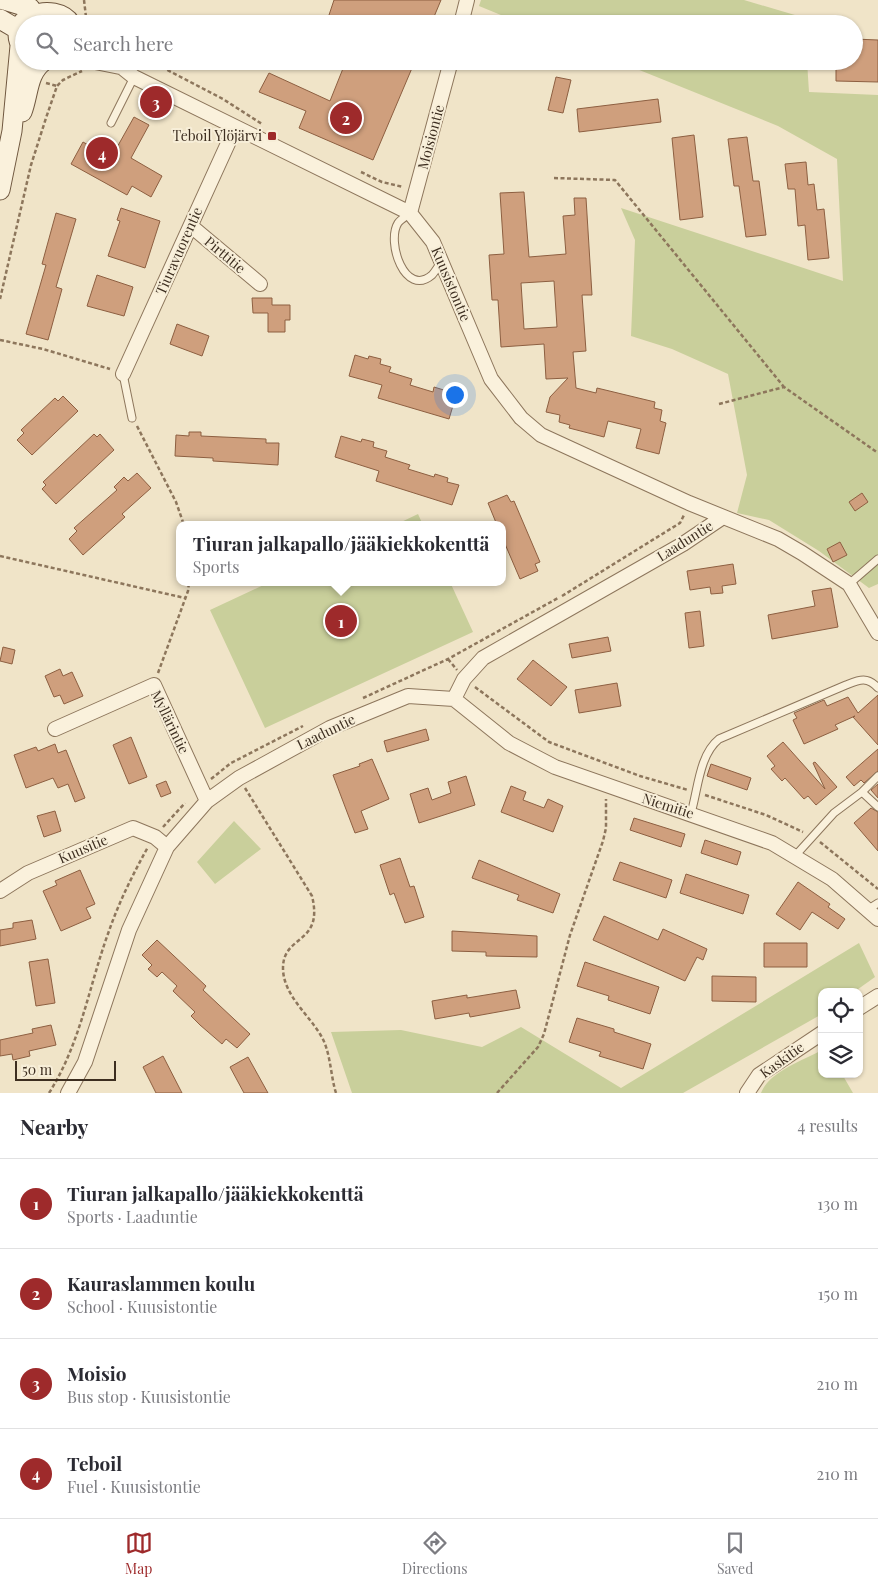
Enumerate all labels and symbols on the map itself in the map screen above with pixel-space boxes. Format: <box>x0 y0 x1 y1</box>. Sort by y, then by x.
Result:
pin: 3 <box>140 83 172 121</box>
pin: 2 <box>330 99 362 137</box>
street label: Moisiontie <box>413 102 448 171</box>
place label: Teboil Ylöjärvi <box>173 126 262 145</box>
marker: Teboil Ylöjärvi <box>266 130 278 142</box>
pin: 4 <box>86 134 118 172</box>
street label: Tiuravuorentie <box>151 204 206 298</box>
street label: Pirttitie <box>201 232 250 277</box>
street label: Kuusistontie <box>427 244 476 324</box>
your location <box>442 382 468 408</box>
street label: Laaduntie <box>653 516 716 565</box>
pin: 1 <box>325 602 357 640</box>
street label: Myllärintie <box>147 687 194 757</box>
street label: Laaduntie <box>293 709 358 754</box>
street label: Niemitie <box>640 788 697 823</box>
street label: Kuusitie <box>55 830 110 867</box>
street label: Kaskitie <box>756 1037 808 1082</box>
scale bar <box>15 1058 116 1081</box>

